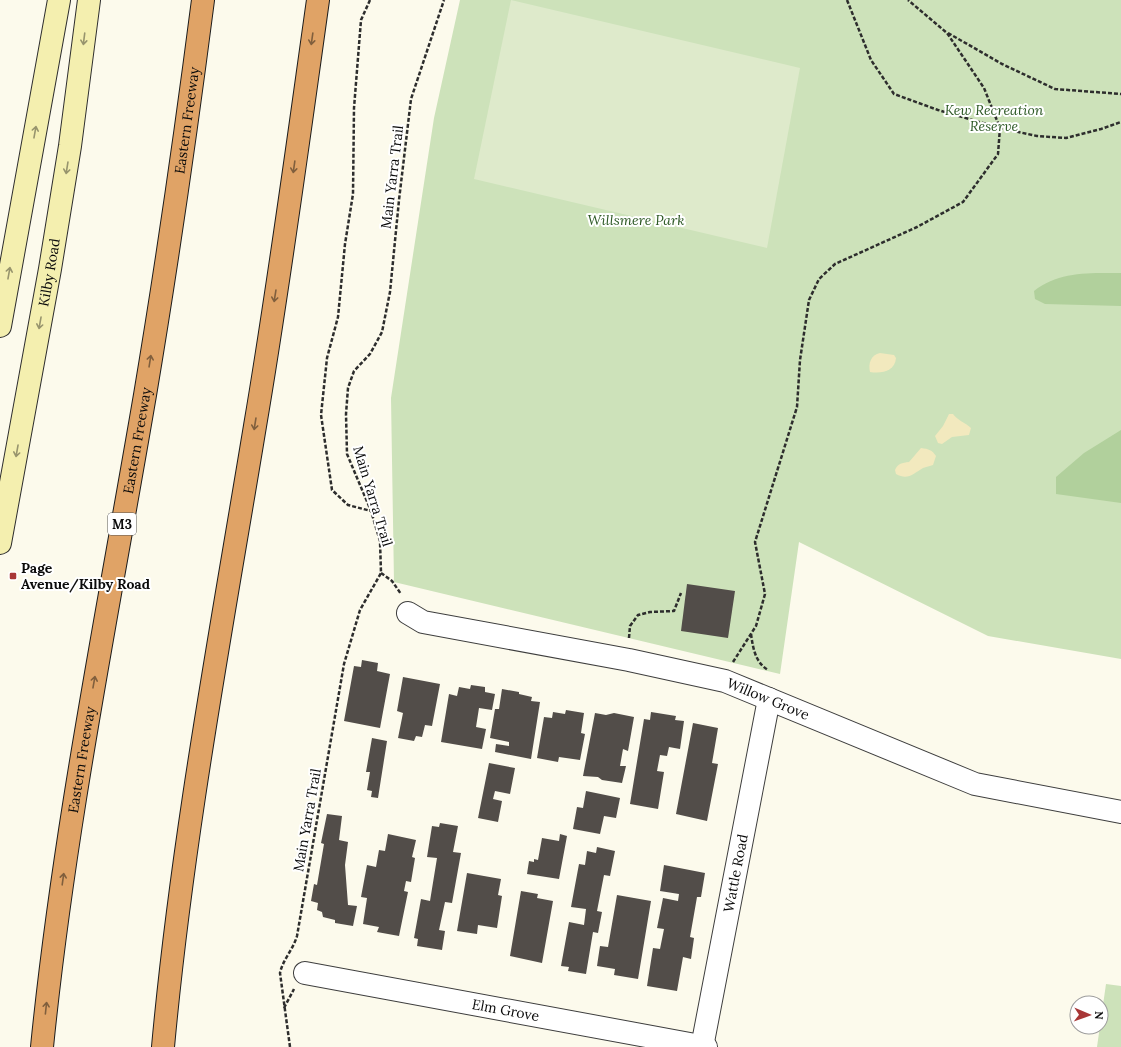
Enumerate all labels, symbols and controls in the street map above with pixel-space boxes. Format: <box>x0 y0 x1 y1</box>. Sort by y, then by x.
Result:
one-way arrow <box>80 32 88 45</box>
one-way arrow <box>308 32 316 45</box>
street label: Eastern Freeway <box>170 65 203 175</box>
park label: Kew Recreation Reserve <box>945 101 1044 135</box>
street label: Main Yarra Trail <box>377 124 407 230</box>
one-way arrow <box>31 126 39 139</box>
one-way arrow <box>290 160 298 173</box>
one-way arrow <box>63 161 71 174</box>
park label: Willsmere Park <box>587 211 685 229</box>
street label: Kilby Road <box>34 237 64 308</box>
one-way arrow <box>5 267 13 280</box>
one-way arrow <box>271 289 279 302</box>
one-way arrow <box>36 316 44 329</box>
one-way arrow <box>146 355 154 368</box>
street label: Eastern Freeway <box>119 385 155 495</box>
one-way arrow <box>251 418 259 431</box>
one-way arrow <box>12 444 20 457</box>
street label: Main Yarra Trail <box>349 444 397 549</box>
road number: M3 <box>108 513 136 535</box>
place label: Page Avenue/Kilby Road <box>21 559 150 593</box>
marker: Page Avenue/Kilby Road <box>8 571 18 581</box>
street label: Willow Grove <box>724 674 813 724</box>
one-way arrow <box>90 676 98 689</box>
street label: Eastern Freeway <box>64 704 99 814</box>
street label: Main Yarra Trail <box>289 767 325 873</box>
street label: Wattle Road <box>719 833 752 914</box>
one-way arrow <box>59 873 67 886</box>
street label: Elm Grove <box>470 995 541 1025</box>
north arrow <box>1069 995 1109 1035</box>
one-way arrow <box>42 1002 50 1015</box>
text: N <box>1092 1011 1106 1020</box>

